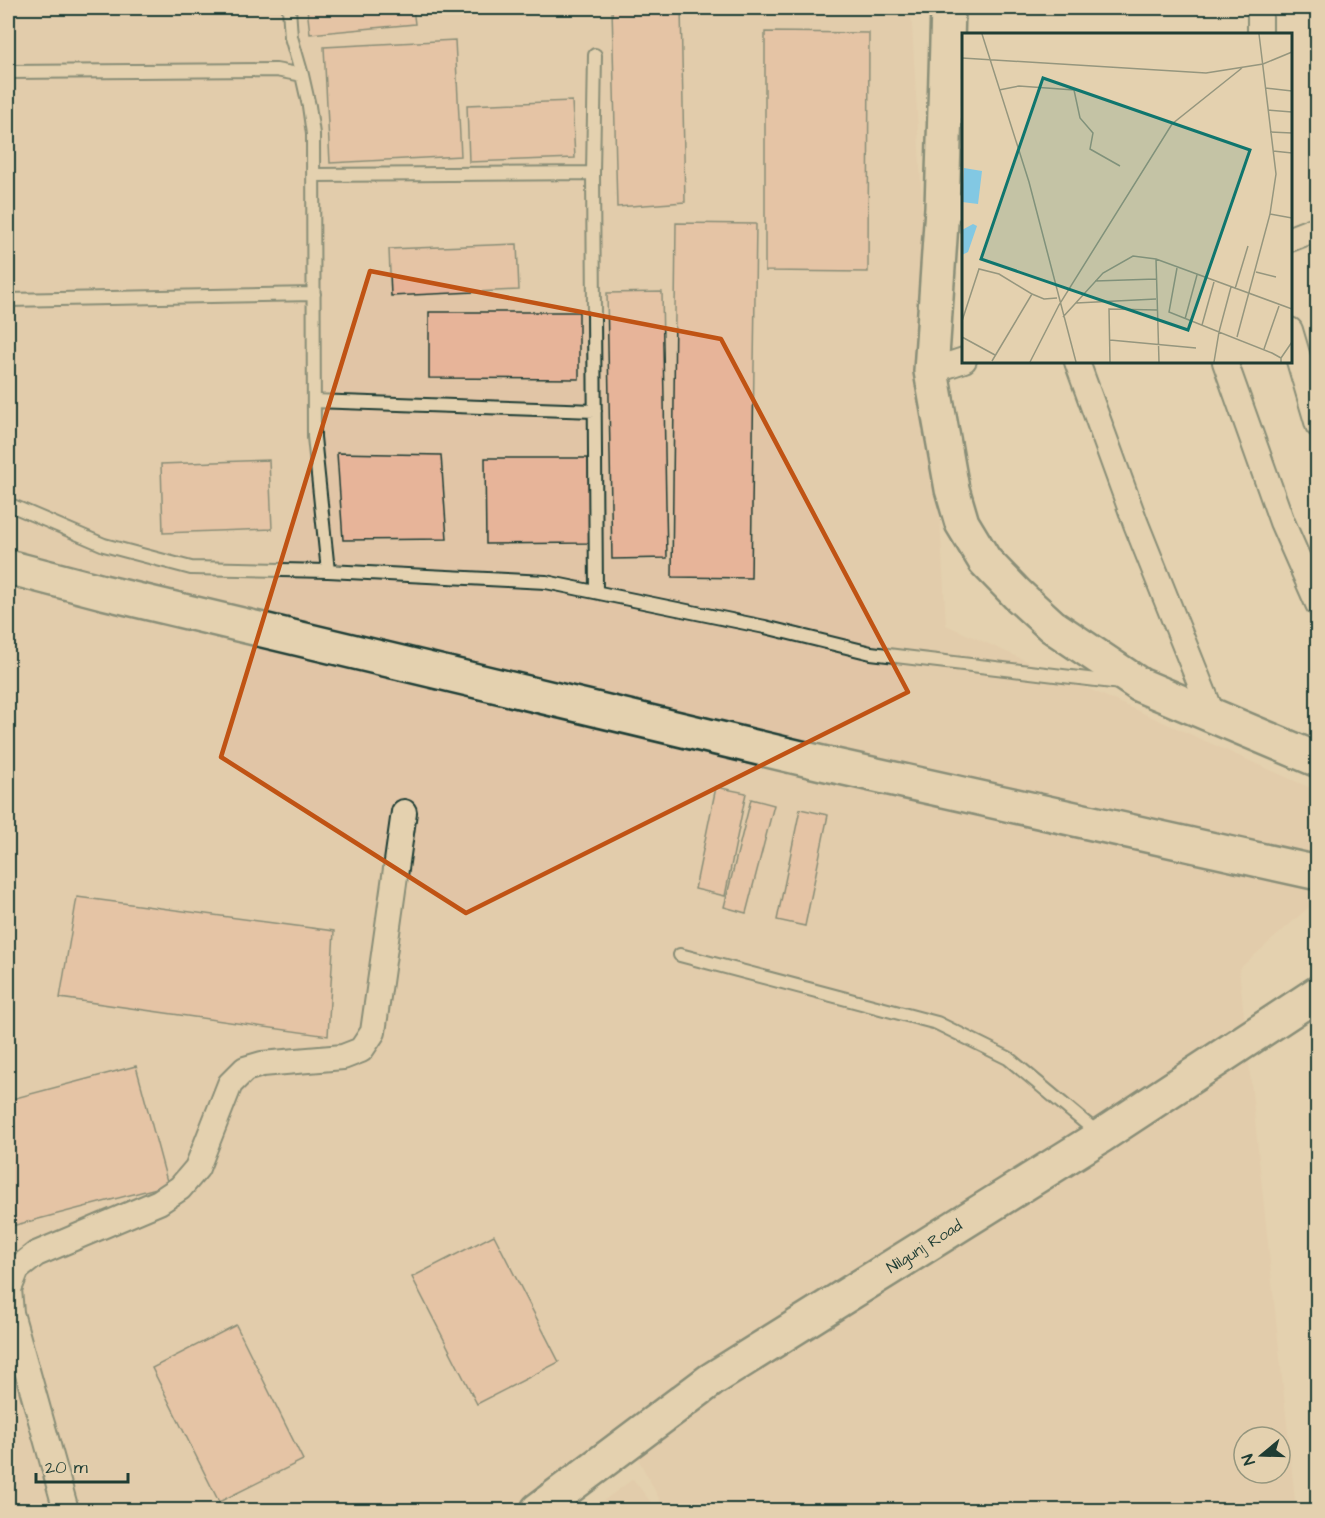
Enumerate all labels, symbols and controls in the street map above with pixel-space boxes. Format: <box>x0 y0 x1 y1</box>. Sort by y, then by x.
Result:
inset map <box>962 33 1292 363</box>
street label: Nilgunj Road <box>882 1215 966 1279</box>
north arrow <box>1232 1425 1292 1485</box>
scale bar <box>36 1446 128 1484</box>
text: N <box>1237 1451 1261 1468</box>
text: 20 m <box>45 1455 88 1480</box>

